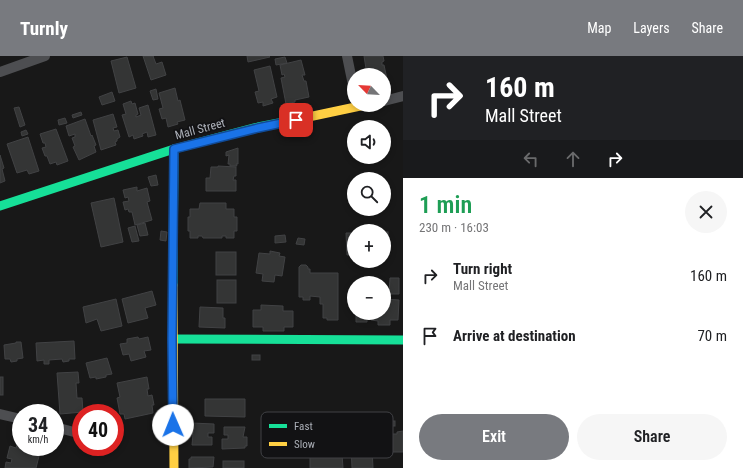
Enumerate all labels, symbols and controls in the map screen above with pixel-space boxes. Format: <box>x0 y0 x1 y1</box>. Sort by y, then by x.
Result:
text: Turnly <box>20 17 68 40</box>
text: Map <box>587 20 611 36</box>
text: Layers <box>633 20 670 36</box>
text: Share <box>692 20 723 36</box>
north arrow <box>347 68 391 112</box>
map controls <box>347 68 391 320</box>
text: 160 m <box>485 71 555 104</box>
icon: right <box>419 72 471 124</box>
pin <box>279 103 313 137</box>
text: Mall Street <box>485 105 562 126</box>
icon: arrive <box>285 109 307 131</box>
street label: Mall Street <box>173 115 227 142</box>
button: sound <box>347 120 391 164</box>
icon: left <box>520 148 542 170</box>
icon: ahead <box>562 148 584 170</box>
icon: right <box>604 148 626 170</box>
button: search <box>347 172 391 216</box>
text: 1 min <box>419 191 472 219</box>
button: close <box>685 191 727 233</box>
text: 230 m · 16:03 <box>419 220 489 235</box>
button: + <box>347 224 391 268</box>
text: Turn right <box>453 260 512 278</box>
icon: right <box>419 265 441 287</box>
text: 160 m <box>690 267 727 285</box>
button: − <box>347 276 391 320</box>
text: Mall Street <box>453 278 508 293</box>
icon: arrive <box>419 325 441 347</box>
text: Arrive at destination <box>453 327 576 345</box>
text: 70 m <box>697 327 727 345</box>
speed limit sign: 40 <box>72 404 124 456</box>
position arrow <box>152 404 194 446</box>
legend <box>261 412 393 458</box>
text: 34 <box>28 413 48 437</box>
button: Exit <box>419 414 569 460</box>
button: Share <box>577 414 727 460</box>
text: Fast <box>294 420 313 433</box>
text: km/h <box>28 434 48 445</box>
text: Slow <box>294 438 315 451</box>

